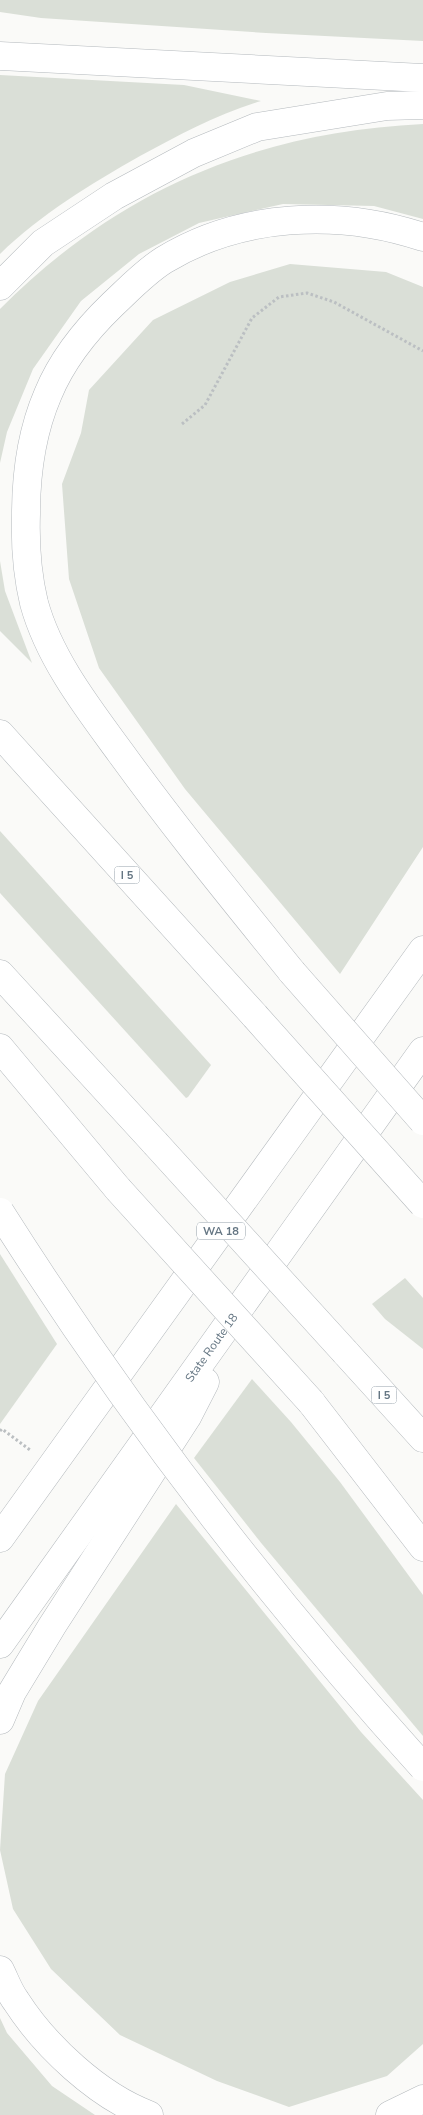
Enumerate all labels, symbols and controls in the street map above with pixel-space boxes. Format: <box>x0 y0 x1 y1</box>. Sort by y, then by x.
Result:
road number: I 5 <box>114 866 140 884</box>
road number: WA 18 <box>197 1222 245 1240</box>
street label: State Route 18 <box>181 1310 241 1385</box>
road number: I 5 <box>372 1386 396 1404</box>

